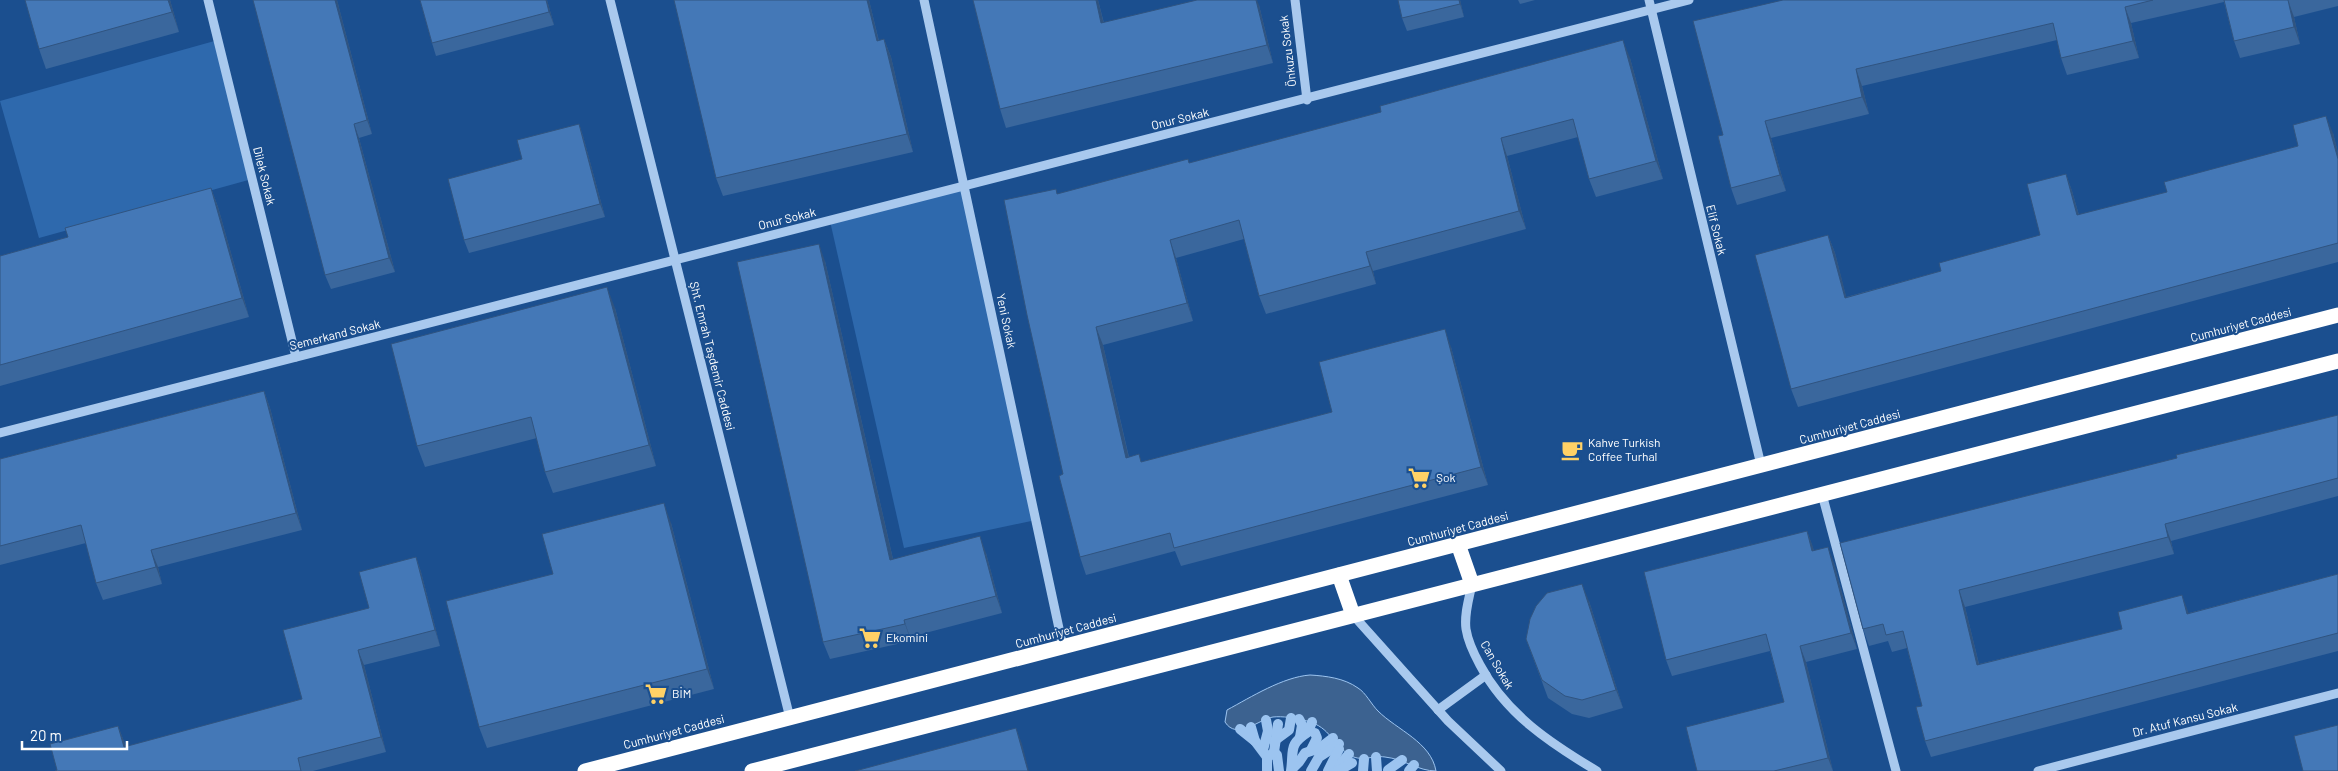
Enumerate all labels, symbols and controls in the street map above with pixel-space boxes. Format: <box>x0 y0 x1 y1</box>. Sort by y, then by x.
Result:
street label: Önkuzu Sokak <box>1276 14 1298 88</box>
street label: Onur Sokak <box>1150 104 1210 132</box>
street label: Dilek Sokak <box>251 145 279 206</box>
street label: Elif Sokak <box>1704 203 1730 256</box>
street label: Onur Sokak <box>757 204 817 232</box>
street label: Şht. Emrah Taşdemir Caddesi <box>688 280 738 432</box>
street label: Yeni Sokak <box>994 292 1020 350</box>
street label: Cumhuriyet Caddesi <box>2189 304 2293 344</box>
street label: Semerkand Sokak <box>288 316 382 352</box>
street label: Cumhuriyet Caddesi <box>1798 406 1902 446</box>
place label: Kahve Turkish Coffee Turhal <box>1588 435 1661 463</box>
cafe icon: Kahve Turkish Coffee Turhal <box>1559 437 1585 463</box>
supermarket icon: Şok <box>1406 465 1432 491</box>
place label: Şok <box>1436 470 1456 484</box>
street label: Cumhuriyet Caddesi <box>1406 508 1510 548</box>
street label: Cumhuriyet Caddesi <box>1014 610 1118 650</box>
supermarket icon: Ekomini <box>857 625 883 651</box>
place label: Ekomini <box>886 630 928 644</box>
street label: Can Sokak <box>1478 638 1517 691</box>
supermarket icon: BİM <box>643 681 669 707</box>
place label: BİM <box>672 686 691 700</box>
street label: Dr. Atuf Kansu Sokak <box>2131 699 2239 739</box>
street label: Cumhuriyet Caddesi <box>622 711 726 751</box>
scale bar <box>22 718 128 750</box>
text: 20 m <box>30 726 62 744</box>

